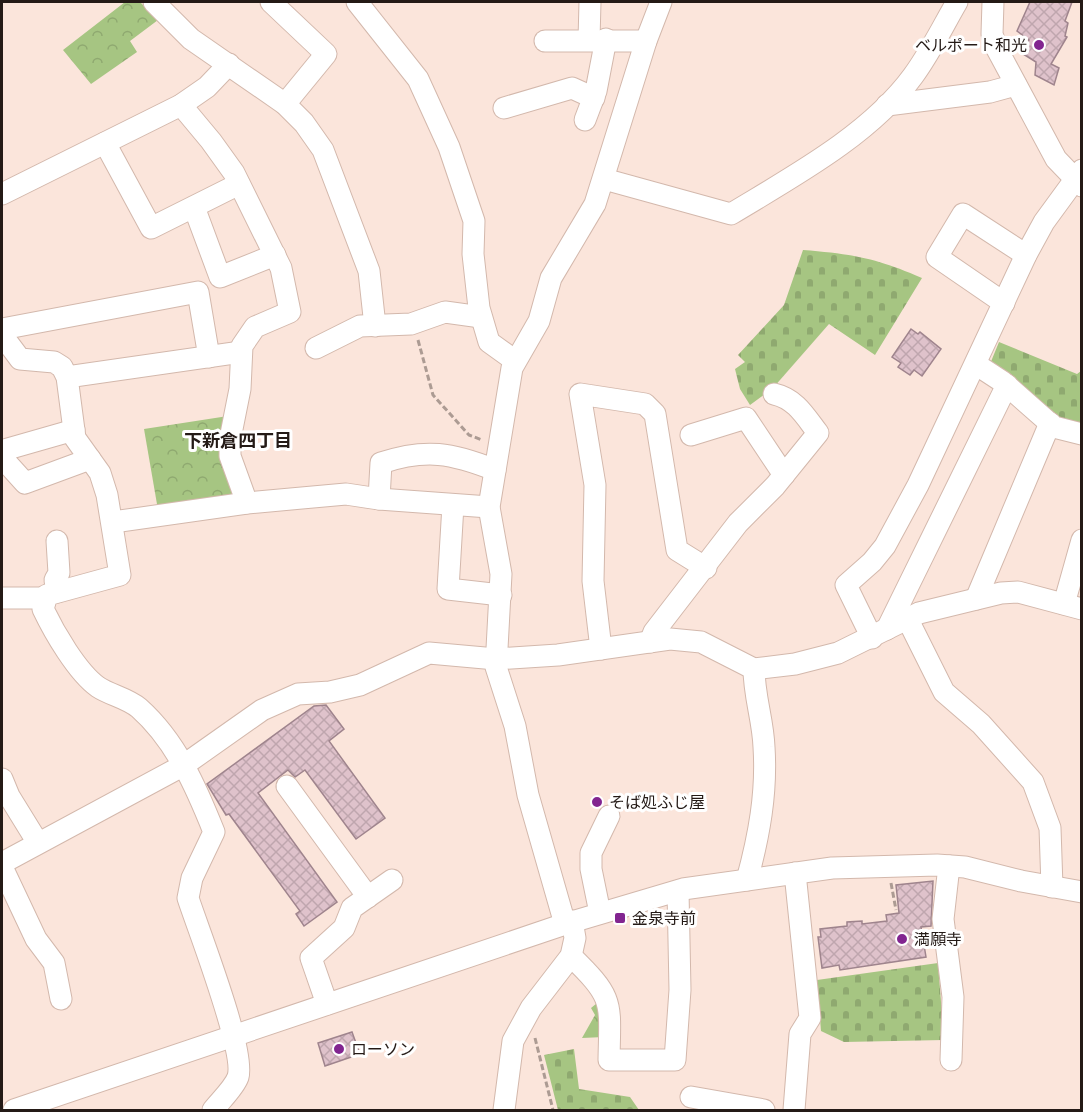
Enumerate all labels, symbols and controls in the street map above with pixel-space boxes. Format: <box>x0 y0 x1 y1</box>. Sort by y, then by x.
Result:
place label: ベルポート和光 <box>915 36 1027 55</box>
marker: ベルポート和光 <box>1032 38 1046 52</box>
district label: 下新倉四丁目 <box>184 430 292 452</box>
place label: そば処ふじ屋 <box>609 793 705 812</box>
marker: そば処ふじ屋 <box>590 795 604 809</box>
place label: 金泉寺前 <box>632 909 696 928</box>
marker: 金泉寺前 <box>613 911 627 925</box>
place label: 満願寺 <box>914 930 962 949</box>
marker: 満願寺 <box>895 932 909 946</box>
place label: ローソン <box>351 1040 415 1059</box>
marker: ローソン <box>332 1042 346 1056</box>

